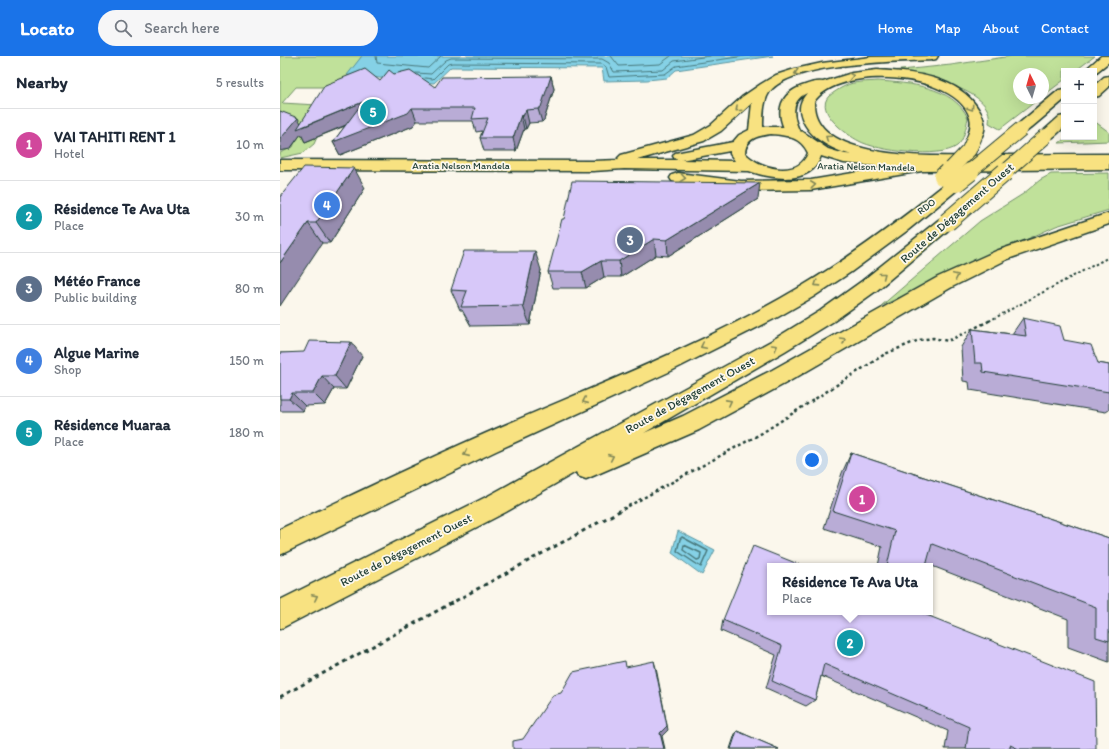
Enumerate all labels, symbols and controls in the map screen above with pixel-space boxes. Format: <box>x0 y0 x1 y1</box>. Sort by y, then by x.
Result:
search box <box>98 10 378 46</box>
text: Locato <box>20 17 74 40</box>
icon: search <box>112 17 134 39</box>
text: Search here <box>144 19 220 37</box>
text: Home <box>878 20 913 37</box>
text: Map <box>935 20 961 37</box>
text: About <box>983 20 1019 37</box>
text: Contact <box>1041 20 1089 37</box>
one-way arrow <box>793 68 800 76</box>
north arrow <box>1013 68 1049 104</box>
map controls <box>1061 68 1097 140</box>
button: + <box>1061 68 1097 104</box>
text: Nearby <box>16 72 68 92</box>
one-way arrow <box>848 72 854 81</box>
text: 5 results <box>216 75 264 90</box>
pin: 5 <box>360 97 386 127</box>
one-way arrow <box>735 104 742 111</box>
one-way arrow <box>966 104 974 111</box>
button: − <box>1061 104 1097 140</box>
text: VAI TAHITI RENT 1 <box>54 128 175 146</box>
one-way arrow <box>825 135 832 143</box>
text: 1 <box>26 137 32 152</box>
text: 10 m <box>236 137 264 152</box>
text: Hotel <box>54 146 84 161</box>
street label: Aratia Nelson Mandela <box>412 159 510 172</box>
street label: Aratia Nelson Mandela <box>817 159 915 174</box>
street label: Route de Dégagement Ouest <box>897 160 1017 266</box>
one-way arrow <box>680 174 686 182</box>
one-way arrow <box>810 180 816 189</box>
pin: 4 <box>314 190 340 220</box>
street label: RDO <box>915 195 938 217</box>
text: Résidence Te Ava Uta <box>54 200 190 218</box>
text: 2 <box>26 209 32 224</box>
text: 30 m <box>235 209 264 224</box>
text: Place <box>54 218 84 233</box>
pin: 3 <box>617 225 643 255</box>
text: Météo France <box>54 272 140 290</box>
one-way arrow <box>879 273 886 280</box>
one-way arrow <box>952 273 960 281</box>
one-way arrow <box>814 280 821 287</box>
text: 3 <box>25 281 33 296</box>
text: 80 m <box>235 281 264 296</box>
text: Public building <box>54 290 137 305</box>
one-way arrow <box>839 337 846 344</box>
one-way arrow <box>699 341 707 349</box>
text: Algue Marine <box>54 344 139 362</box>
one-way arrow <box>771 345 778 352</box>
text: 4 <box>25 353 33 368</box>
text: 150 m <box>229 353 264 368</box>
street label: Route de Dégagement Ouest <box>623 353 758 436</box>
text: Shop <box>54 362 81 377</box>
one-way arrow <box>581 396 589 404</box>
one-way arrow <box>725 400 732 407</box>
text: Résidence Muaraa <box>54 416 171 434</box>
text: 5 <box>26 425 32 440</box>
text: 180 m <box>229 425 264 440</box>
text: Place <box>54 434 84 449</box>
one-way arrow <box>463 449 470 457</box>
your location <box>802 450 822 470</box>
one-way arrow <box>608 454 615 462</box>
pin: 1 <box>849 484 875 514</box>
street label: Route de Dégagement Ouest <box>338 510 475 589</box>
popup <box>767 563 933 615</box>
text: Résidence Te Ava Uta <box>782 573 918 591</box>
text: Place <box>782 591 812 606</box>
one-way arrow <box>310 595 318 602</box>
pin: 2 <box>837 628 863 658</box>

